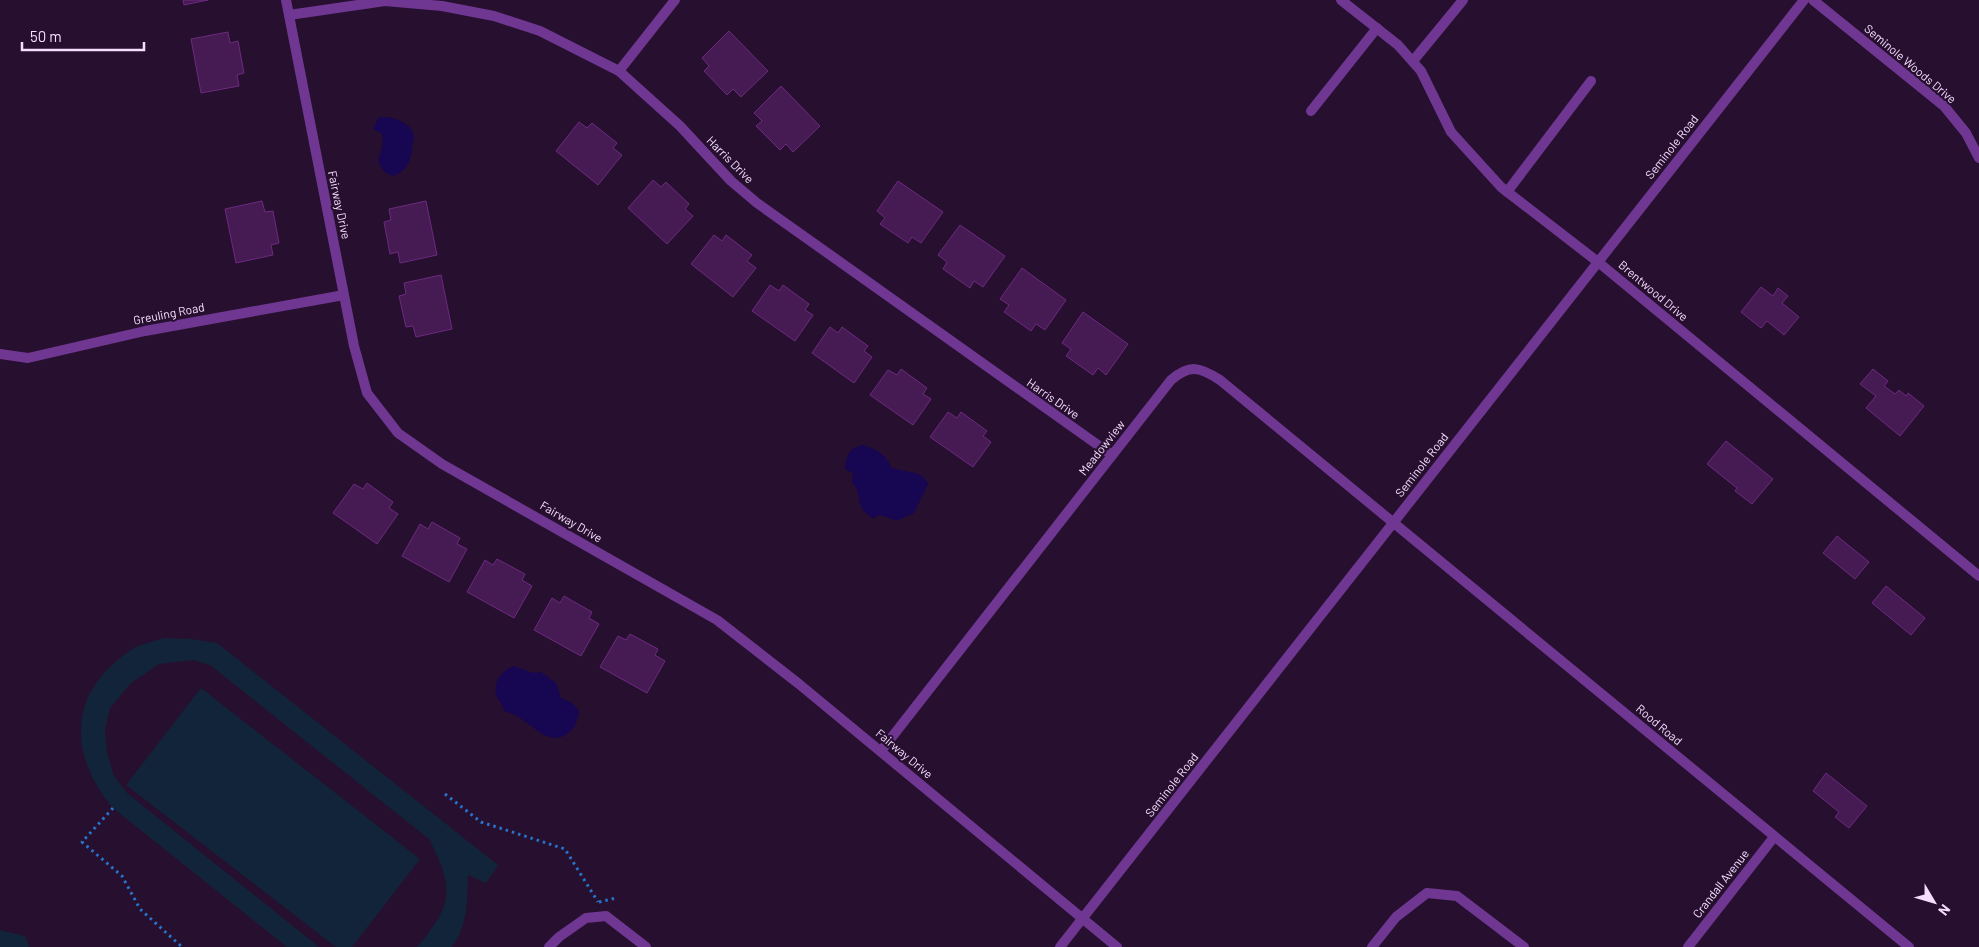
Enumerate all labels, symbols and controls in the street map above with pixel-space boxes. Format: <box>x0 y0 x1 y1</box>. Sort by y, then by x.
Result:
scale bar <box>22 20 145 52</box>
street label: Seminole Woods Drive <box>1862 21 1959 106</box>
text: 50 m <box>30 27 62 45</box>
street label: Seminole Road <box>1642 112 1701 181</box>
street label: Harris Drive <box>704 133 757 186</box>
street label: Fairway Drive <box>326 169 354 240</box>
street label: Brentwood Drive <box>1616 257 1691 323</box>
street label: Greuling Road <box>132 299 206 327</box>
street label: Harris Drive <box>1025 375 1082 421</box>
street label: Meadowview <box>1075 417 1127 478</box>
street label: Seminole Road <box>1392 430 1451 499</box>
street label: Fairway Drive <box>538 498 605 545</box>
street label: Rood Road <box>1634 701 1686 748</box>
street label: Fairway Drive <box>873 726 936 781</box>
street label: Seminole Road <box>1142 750 1201 819</box>
street label: Crandall Avenue <box>1689 846 1751 920</box>
north arrow <box>1909 877 1959 927</box>
text: N <box>1935 901 1954 919</box>

